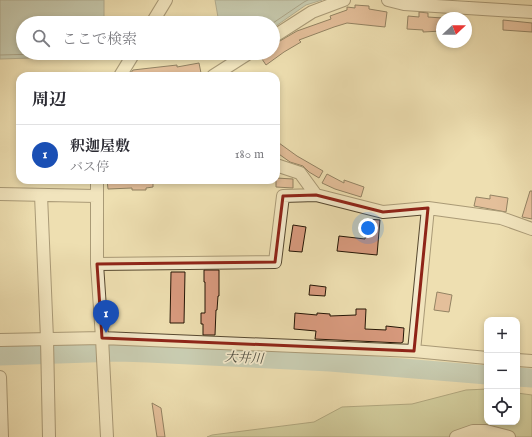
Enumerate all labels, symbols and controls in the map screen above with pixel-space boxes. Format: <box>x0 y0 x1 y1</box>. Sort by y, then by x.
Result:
north arrow <box>436 12 472 48</box>
search box <box>16 16 280 60</box>
icon: search <box>30 27 52 49</box>
text: ここで検索 <box>62 30 137 49</box>
text: 周辺 <box>32 90 66 111</box>
text: 釈迦屋敷 <box>70 137 130 156</box>
text: 1 <box>43 146 47 163</box>
text: 180 m <box>235 146 264 163</box>
text: バス停 <box>70 159 109 176</box>
your location <box>358 218 378 238</box>
pin: 1 <box>93 300 119 333</box>
map controls <box>484 317 520 425</box>
button: + <box>484 317 520 353</box>
water label: 大井川 <box>224 349 266 368</box>
button: − <box>484 353 520 389</box>
button: locate <box>484 389 520 425</box>

